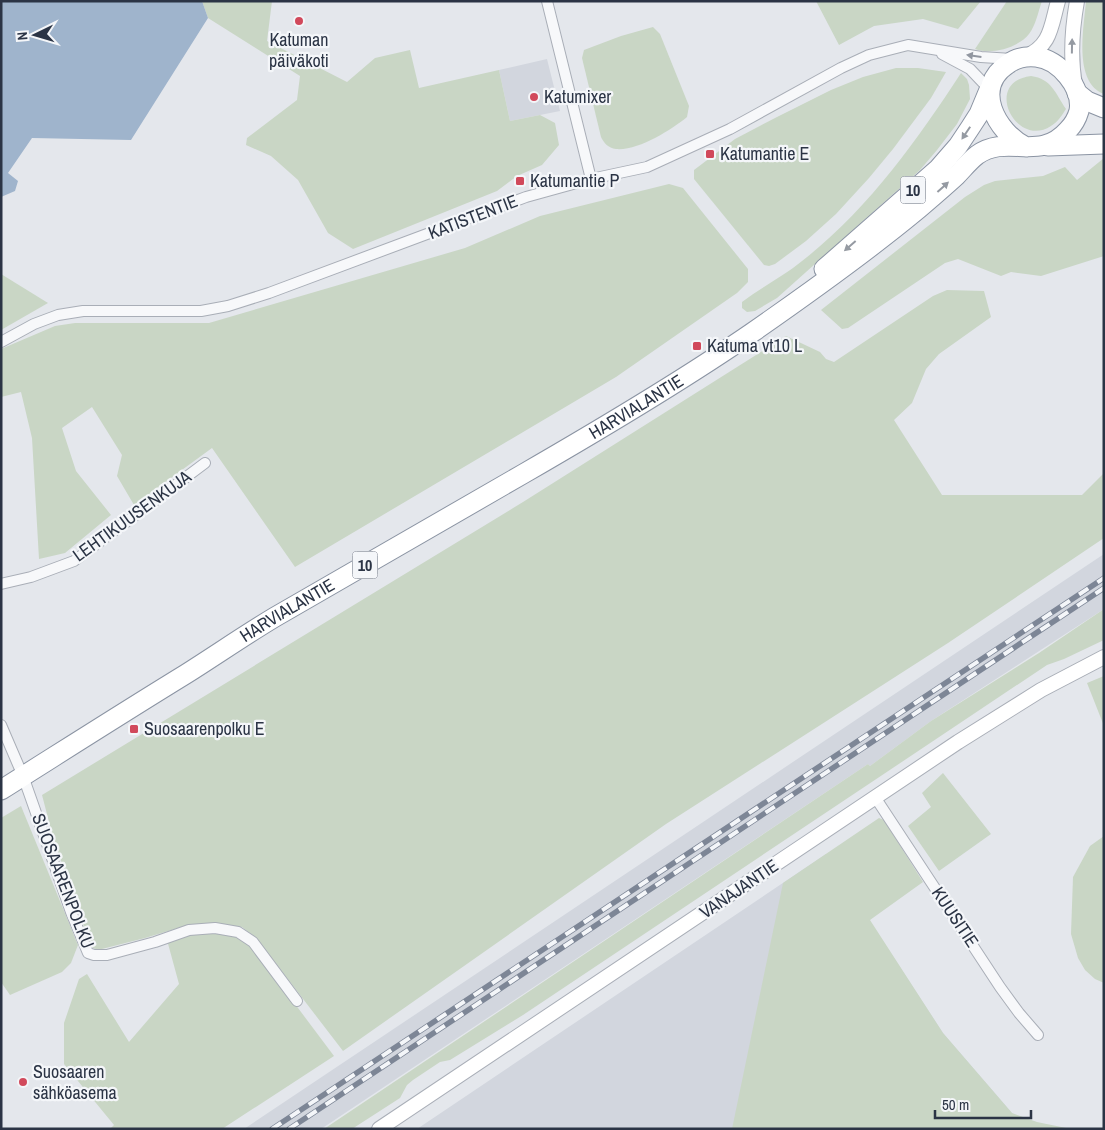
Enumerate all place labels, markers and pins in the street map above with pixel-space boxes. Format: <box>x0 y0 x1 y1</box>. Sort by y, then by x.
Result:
marker: Katuman päiväkoti <box>293 15 305 27</box>
place label: Katuman päiväkoti <box>269 27 329 73</box>
place label: Katumixer <box>544 84 611 109</box>
marker: Katumixer <box>528 91 540 103</box>
place label: Katumantie E <box>720 141 809 166</box>
marker: Katumantie E <box>704 148 716 160</box>
place label: Katumantie P <box>530 168 620 193</box>
marker: Katumantie P <box>514 175 526 187</box>
place label: Katuma vt10 L <box>707 333 802 358</box>
marker: Katuma vt10 L <box>691 340 703 352</box>
place label: Suosaarenpolku E <box>144 716 265 741</box>
marker: Suosaarenpolku E <box>128 723 140 735</box>
place label: Suosaaren sähköasema <box>33 1059 117 1105</box>
marker: Suosaaren sähköasema <box>17 1076 29 1088</box>

